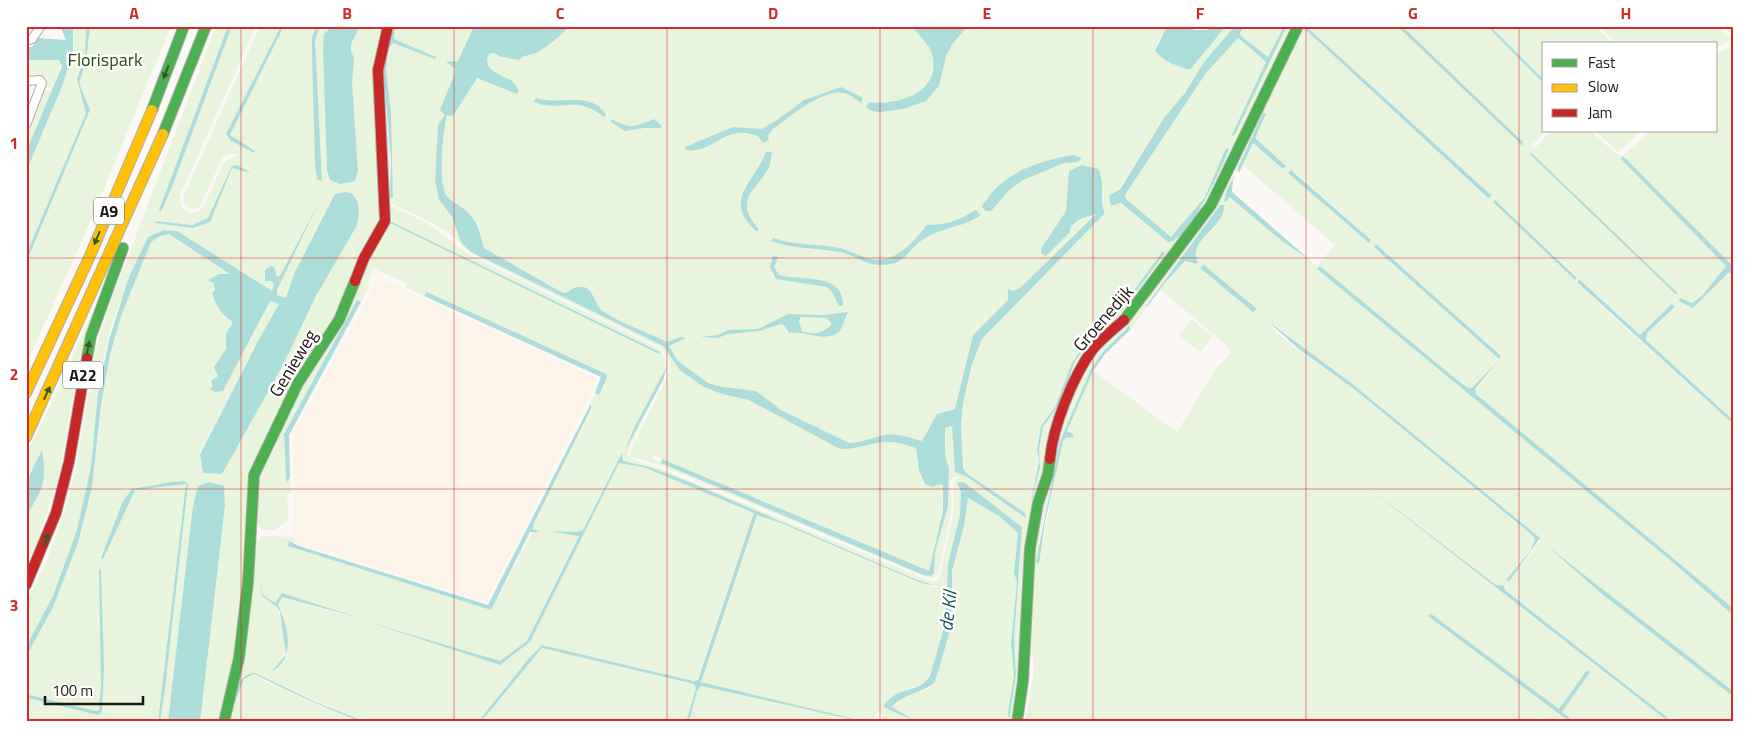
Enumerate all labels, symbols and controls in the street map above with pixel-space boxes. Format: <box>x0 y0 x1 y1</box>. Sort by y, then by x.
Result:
text: A <box>129 1 139 25</box>
text: B <box>342 1 352 25</box>
text: C <box>556 1 565 25</box>
text: D <box>768 1 778 25</box>
text: E <box>983 1 992 25</box>
text: F <box>1196 1 1205 25</box>
text: G <box>1408 1 1418 25</box>
text: H <box>1621 1 1631 25</box>
legend <box>1542 42 1718 132</box>
park label: Florispark <box>67 46 143 73</box>
text: Fast <box>1588 51 1616 74</box>
one-way arrow <box>162 65 170 80</box>
text: Slow <box>1588 75 1619 98</box>
text: Jam <box>1588 101 1612 124</box>
text: 1 <box>10 131 18 155</box>
road number: A9 <box>94 198 124 225</box>
one-way arrow <box>93 231 101 245</box>
street label: Groenedijk <box>1066 278 1140 357</box>
street label: Genieweg <box>262 324 324 402</box>
one-way arrow <box>85 339 93 355</box>
text: 2 <box>10 362 18 386</box>
road number: A22 <box>63 362 103 388</box>
one-way arrow <box>43 386 51 400</box>
one-way arrow <box>42 532 50 547</box>
water label: de Kil <box>930 588 964 633</box>
text: 3 <box>10 593 18 617</box>
scale bar <box>45 673 142 705</box>
text: 100 m <box>52 679 93 702</box>

